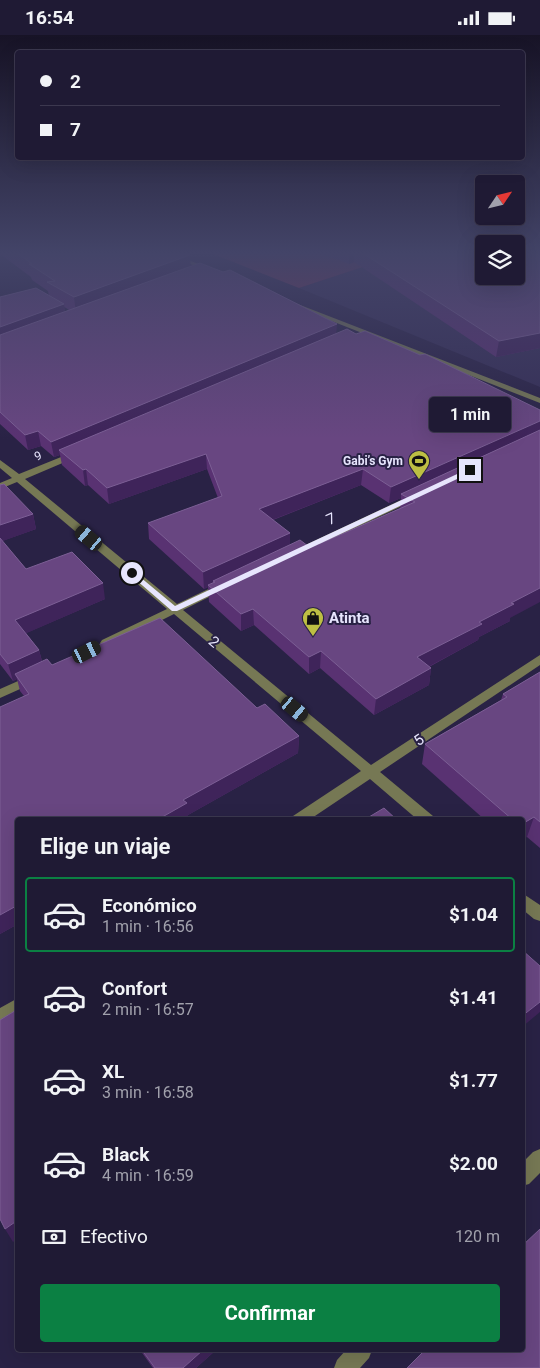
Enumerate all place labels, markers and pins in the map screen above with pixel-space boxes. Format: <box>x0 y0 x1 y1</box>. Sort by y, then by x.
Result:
sports icon: Gabi’s Gym <box>407 449 431 480</box>
place label: Gabi’s Gym <box>343 454 403 468</box>
shop icon: Atinta <box>301 606 325 637</box>
place label: Atinta <box>329 609 370 627</box>

